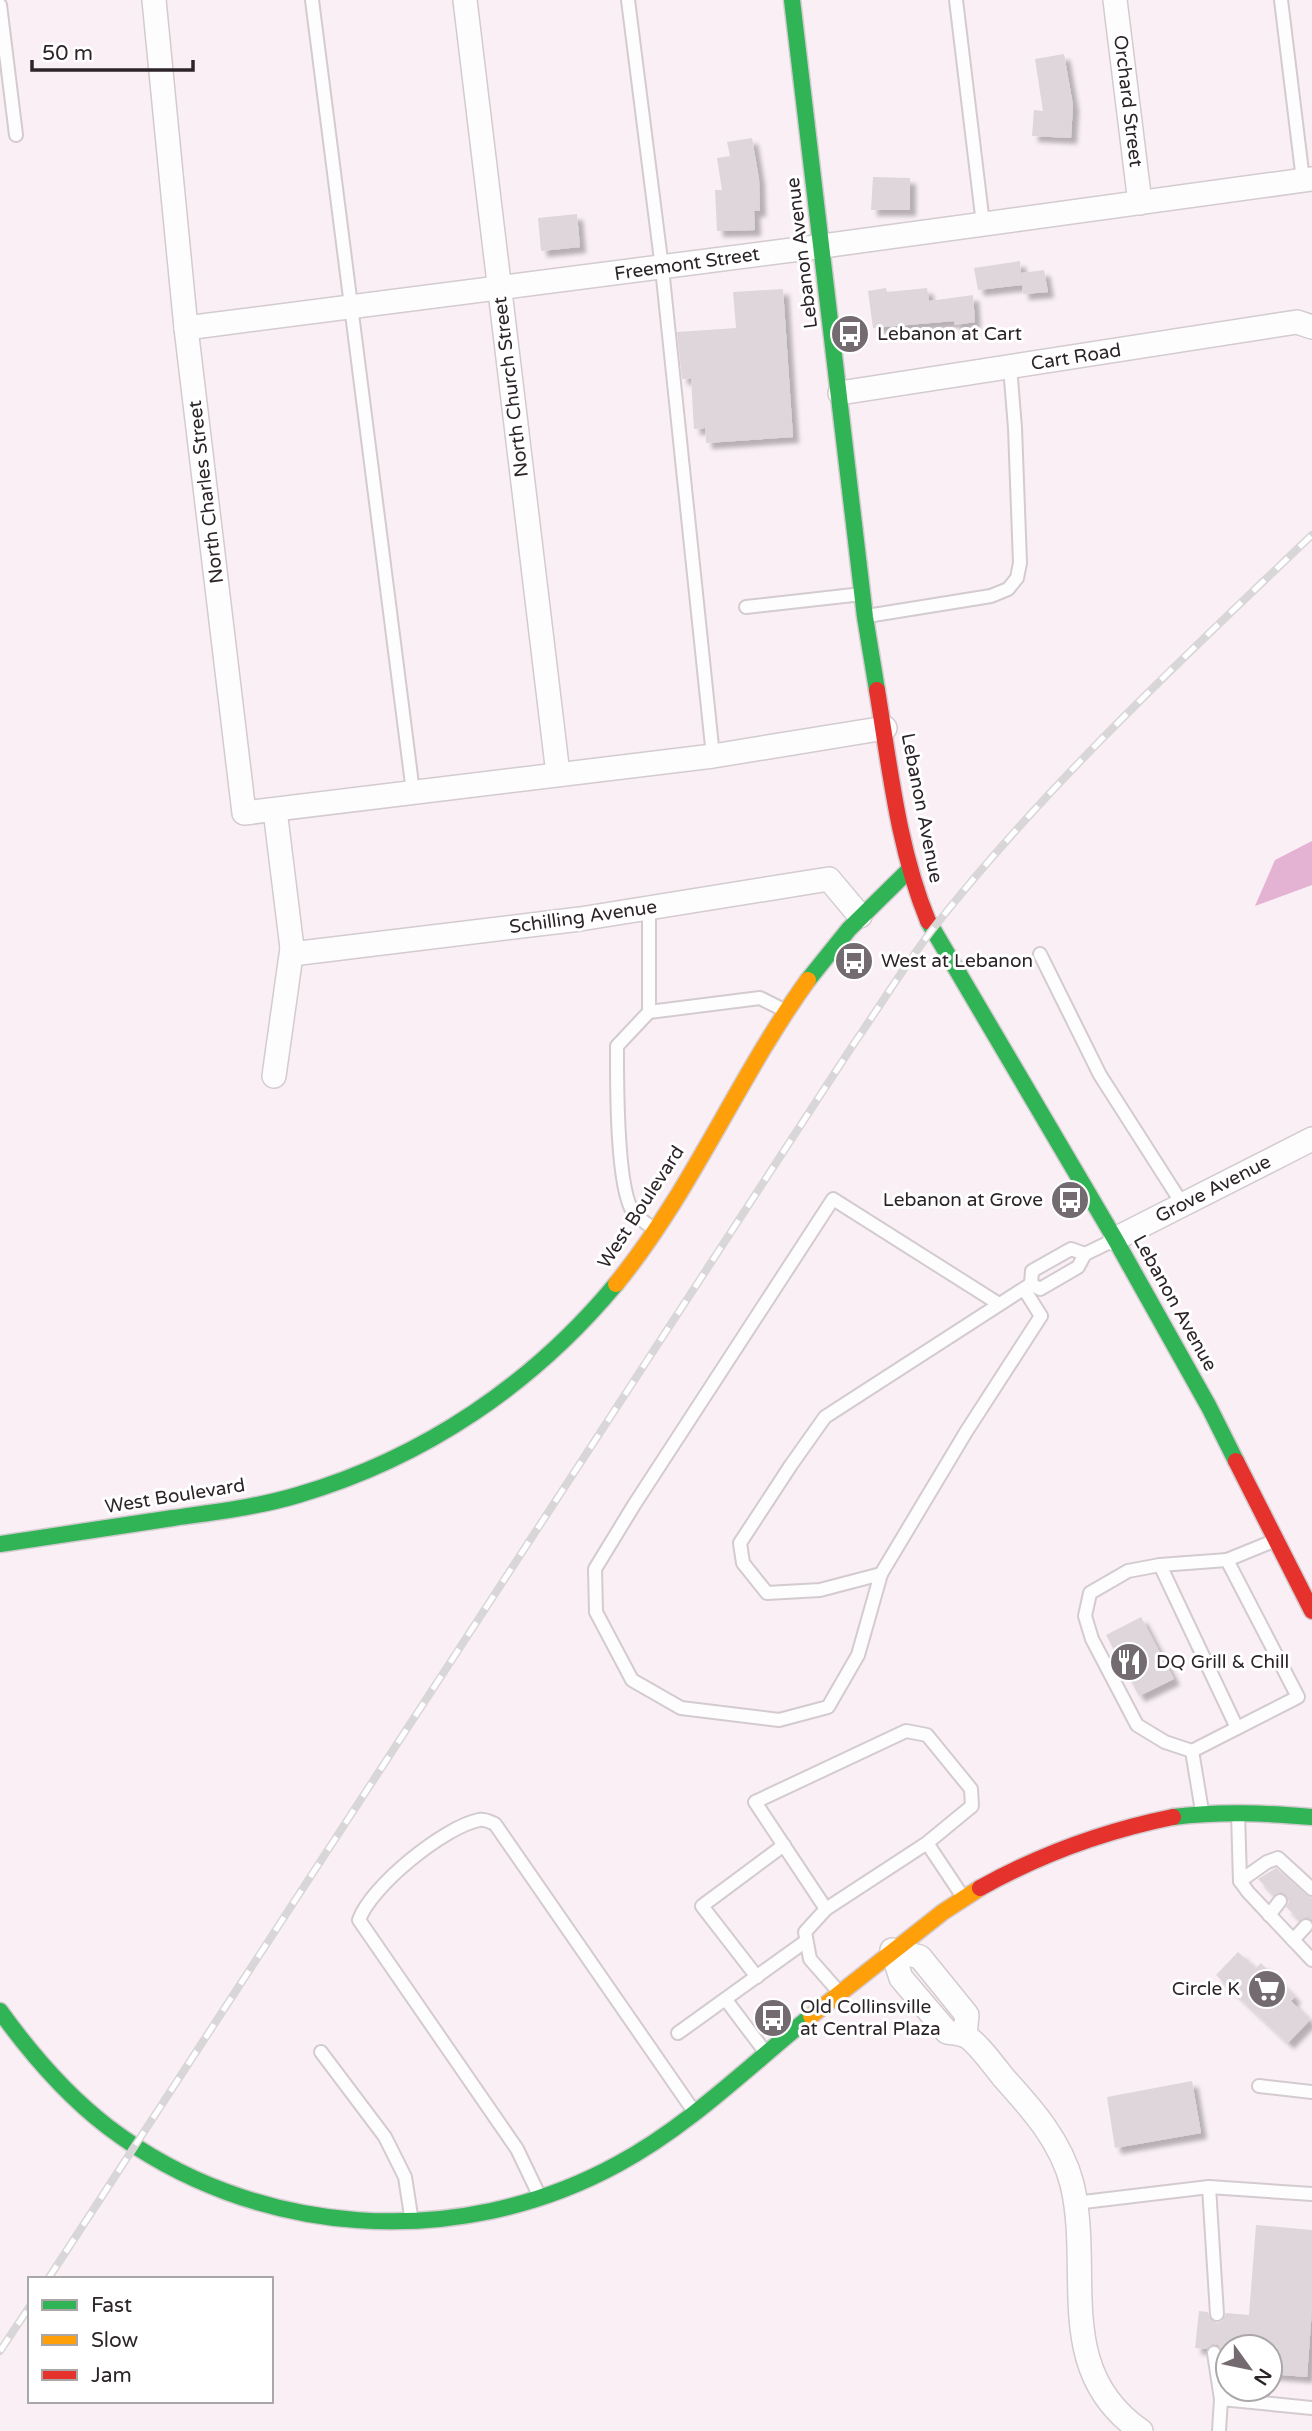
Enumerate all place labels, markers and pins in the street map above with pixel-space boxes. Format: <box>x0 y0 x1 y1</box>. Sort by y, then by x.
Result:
bus stop icon: Lebanon at Cart <box>829 313 871 355</box>
place label: Lebanon at Cart <box>877 323 1022 345</box>
bus stop icon: West at Lebanon <box>833 940 875 982</box>
place label: West at Lebanon <box>881 950 1033 972</box>
bus stop icon: Lebanon at Grove <box>1049 1179 1091 1221</box>
place label: Lebanon at Grove <box>883 1189 1043 1211</box>
restaurant icon: DQ Grill & Chill <box>1108 1641 1150 1683</box>
place label: DQ Grill & Chill <box>1156 1651 1289 1673</box>
supermarket icon: Circle K <box>1246 1968 1288 2010</box>
place label: Circle K <box>1172 1978 1240 2000</box>
place label: Old Collinsville at Central Plaza <box>800 1996 941 2040</box>
bus stop icon: Old Collinsville at Central Plaza <box>752 1997 794 2039</box>

